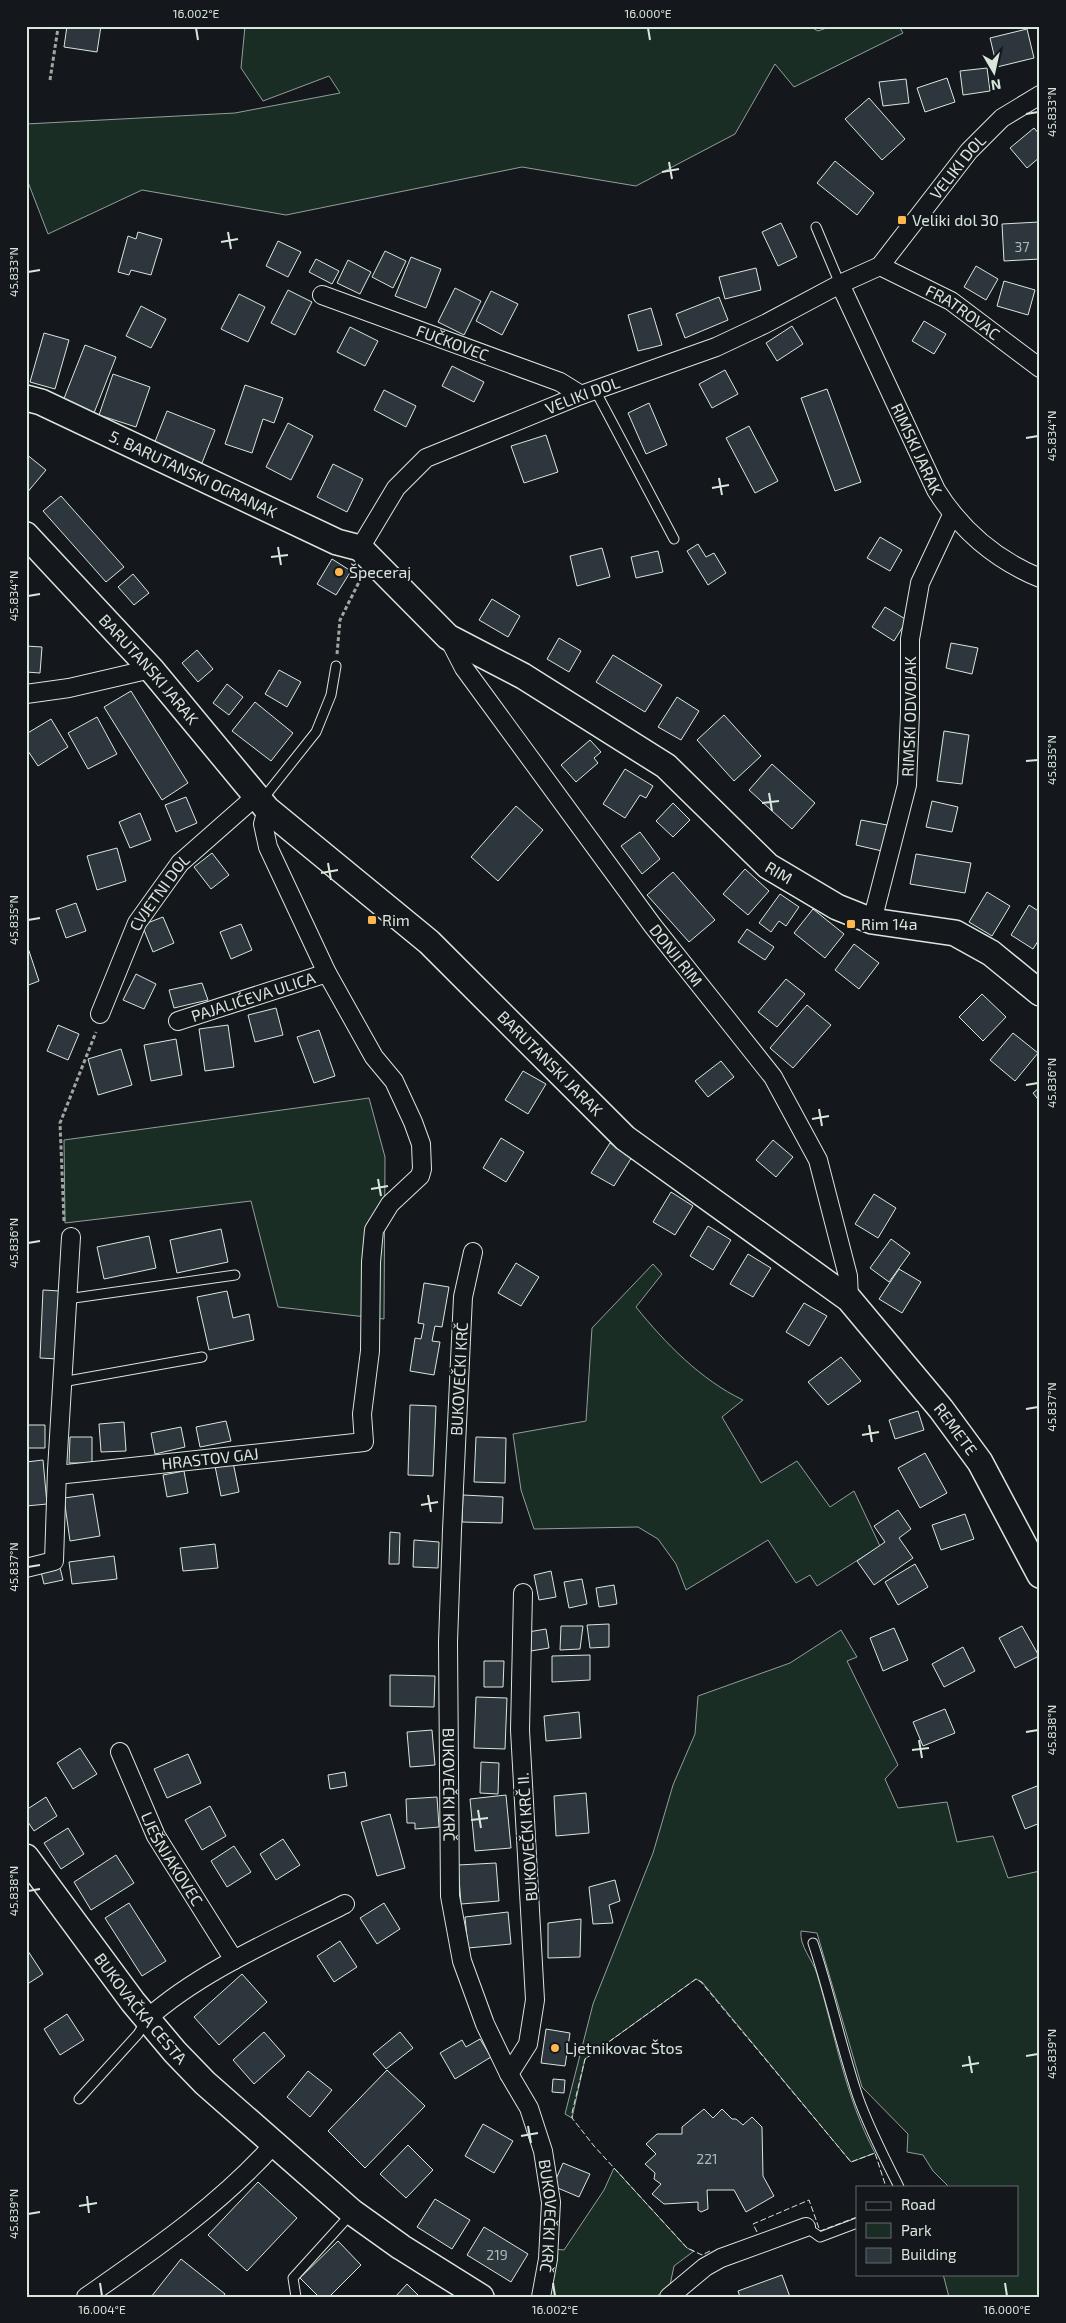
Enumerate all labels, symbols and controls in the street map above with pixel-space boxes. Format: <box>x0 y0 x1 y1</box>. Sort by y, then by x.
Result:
text: 16.002°E <box>173 6 220 20</box>
text: 16.000°E <box>624 6 672 20</box>
north arrow <box>968 48 1018 98</box>
text: N <box>990 76 1002 95</box>
text: 45.833°N <box>1044 87 1058 137</box>
street label: VELIKI DOL <box>925 130 989 203</box>
place label: Veliki dol 30 <box>912 210 999 229</box>
marker: Veliki dol 30 <box>896 214 908 226</box>
house number: 37 <box>1015 238 1029 255</box>
text: 45.833°N <box>6 247 20 297</box>
street label: FRATROVAC <box>923 280 1004 343</box>
street label: FUČKOVEC <box>414 320 492 364</box>
street label: VELIKI DOL <box>542 372 622 418</box>
street label: RIMSKI JARAK <box>888 400 947 498</box>
text: 45.834°N <box>1044 411 1058 461</box>
street label: 5. BARUTANSKI OGRANAK <box>107 426 281 522</box>
place label: Špeceraj <box>349 562 411 582</box>
marker: Špeceraj <box>333 566 345 578</box>
text: 45.834°N <box>6 571 20 621</box>
street label: BARUTANSKI JARAK <box>96 610 203 728</box>
street label: RIMSKI ODVOJAK <box>897 656 919 777</box>
text: 45.835°N <box>1044 735 1058 785</box>
street label: CVJETNI DOL <box>125 849 193 933</box>
street label: RIM <box>762 857 796 887</box>
text: 45.835°N <box>6 895 20 945</box>
place label: Rim <box>382 910 410 929</box>
marker: Rim <box>366 914 378 926</box>
place label: Rim 14a <box>861 914 917 933</box>
marker: Rim 14a <box>845 918 857 930</box>
street label: DONJI RIM <box>646 920 707 990</box>
street label: PAJALIĆEVA ULICA <box>189 967 318 1025</box>
street label: BARUTANSKI JARAK <box>494 1006 607 1120</box>
text: 45.836°N <box>1044 1058 1058 1108</box>
text: 45.836°N <box>6 1218 20 1268</box>
street label: BUKOVEČKI KRČ <box>446 1322 471 1436</box>
text: 45.837°N <box>1044 1382 1058 1432</box>
street label: REMETE <box>931 1399 982 1459</box>
street label: HRASTOV GAJ <box>161 1443 260 1473</box>
text: 45.837°N <box>6 1542 20 1592</box>
text: 45.838°N <box>1044 1705 1058 1755</box>
street label: BUKOVEČKI KRČ <box>440 1728 460 1842</box>
street label: BUKOVEČKI KRČ II. <box>513 1772 540 1902</box>
street label: LJEŠNJAKOVEC <box>138 1809 207 1909</box>
text: 45.838°N <box>6 1866 20 1916</box>
street label: BUKOVAČKA CESTA <box>91 1949 191 2067</box>
text: 45.839°N <box>1044 2029 1058 2079</box>
place label: Ljetnikovac Štos <box>565 2038 683 2058</box>
marker: Ljetnikovac Štos <box>549 2042 561 2054</box>
house number: 221 <box>696 2150 718 2167</box>
street label: BUKOVEČKI KRČ <box>535 2158 561 2274</box>
legend <box>856 2186 1018 2276</box>
text: 45.839°N <box>6 2189 20 2239</box>
text: Road <box>901 2195 936 2213</box>
text: Park <box>901 2221 932 2239</box>
text: Building <box>901 2245 957 2263</box>
house number: 219 <box>486 2246 508 2263</box>
text: 16.004°E <box>78 2302 126 2316</box>
text: 16.002°E <box>532 2302 579 2316</box>
text: 16.000°E <box>983 2302 1031 2316</box>

